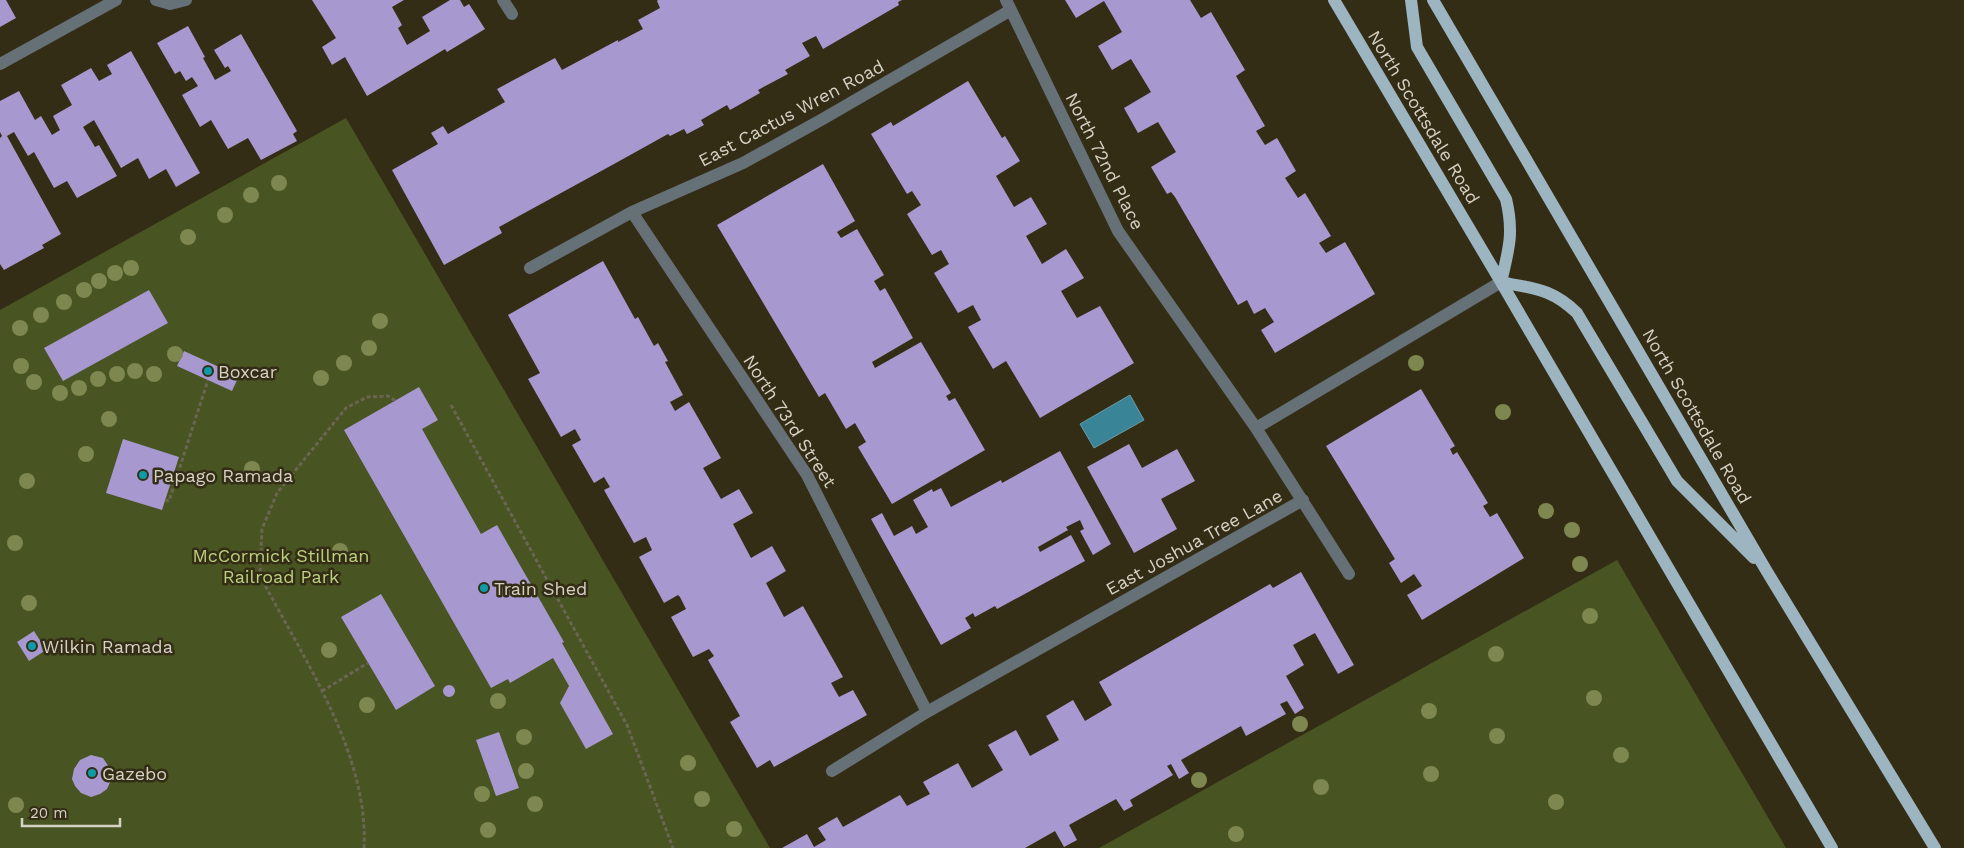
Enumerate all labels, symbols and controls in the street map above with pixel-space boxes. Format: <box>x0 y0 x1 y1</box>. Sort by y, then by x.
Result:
street label: North Scottsdale Road <box>1364 26 1484 208</box>
street label: East Cactus Wren Road <box>695 55 887 171</box>
street label: North 72nd Place <box>1061 89 1149 233</box>
street label: North Scottsdale Road <box>1638 325 1756 507</box>
street label: North 73rd Street <box>739 351 841 492</box>
place label: Boxcar <box>218 361 277 382</box>
marker: Boxcar <box>202 365 214 377</box>
place label: Papago Ramada <box>153 465 293 486</box>
marker: Papago Ramada <box>137 469 149 481</box>
street label: East Joshua Tree Lane <box>1102 485 1286 599</box>
park label: McCormick Stillman Railroad Park <box>192 545 370 587</box>
place label: Train Shed <box>494 578 587 599</box>
marker: Train Shed <box>478 582 490 594</box>
place label: Wilkin Ramada <box>42 636 173 657</box>
marker: Wilkin Ramada <box>26 640 38 652</box>
place label: Gazebo <box>102 763 167 784</box>
marker: Gazebo <box>86 767 98 779</box>
scale bar <box>22 796 120 828</box>
text: 20 m <box>30 804 68 822</box>

